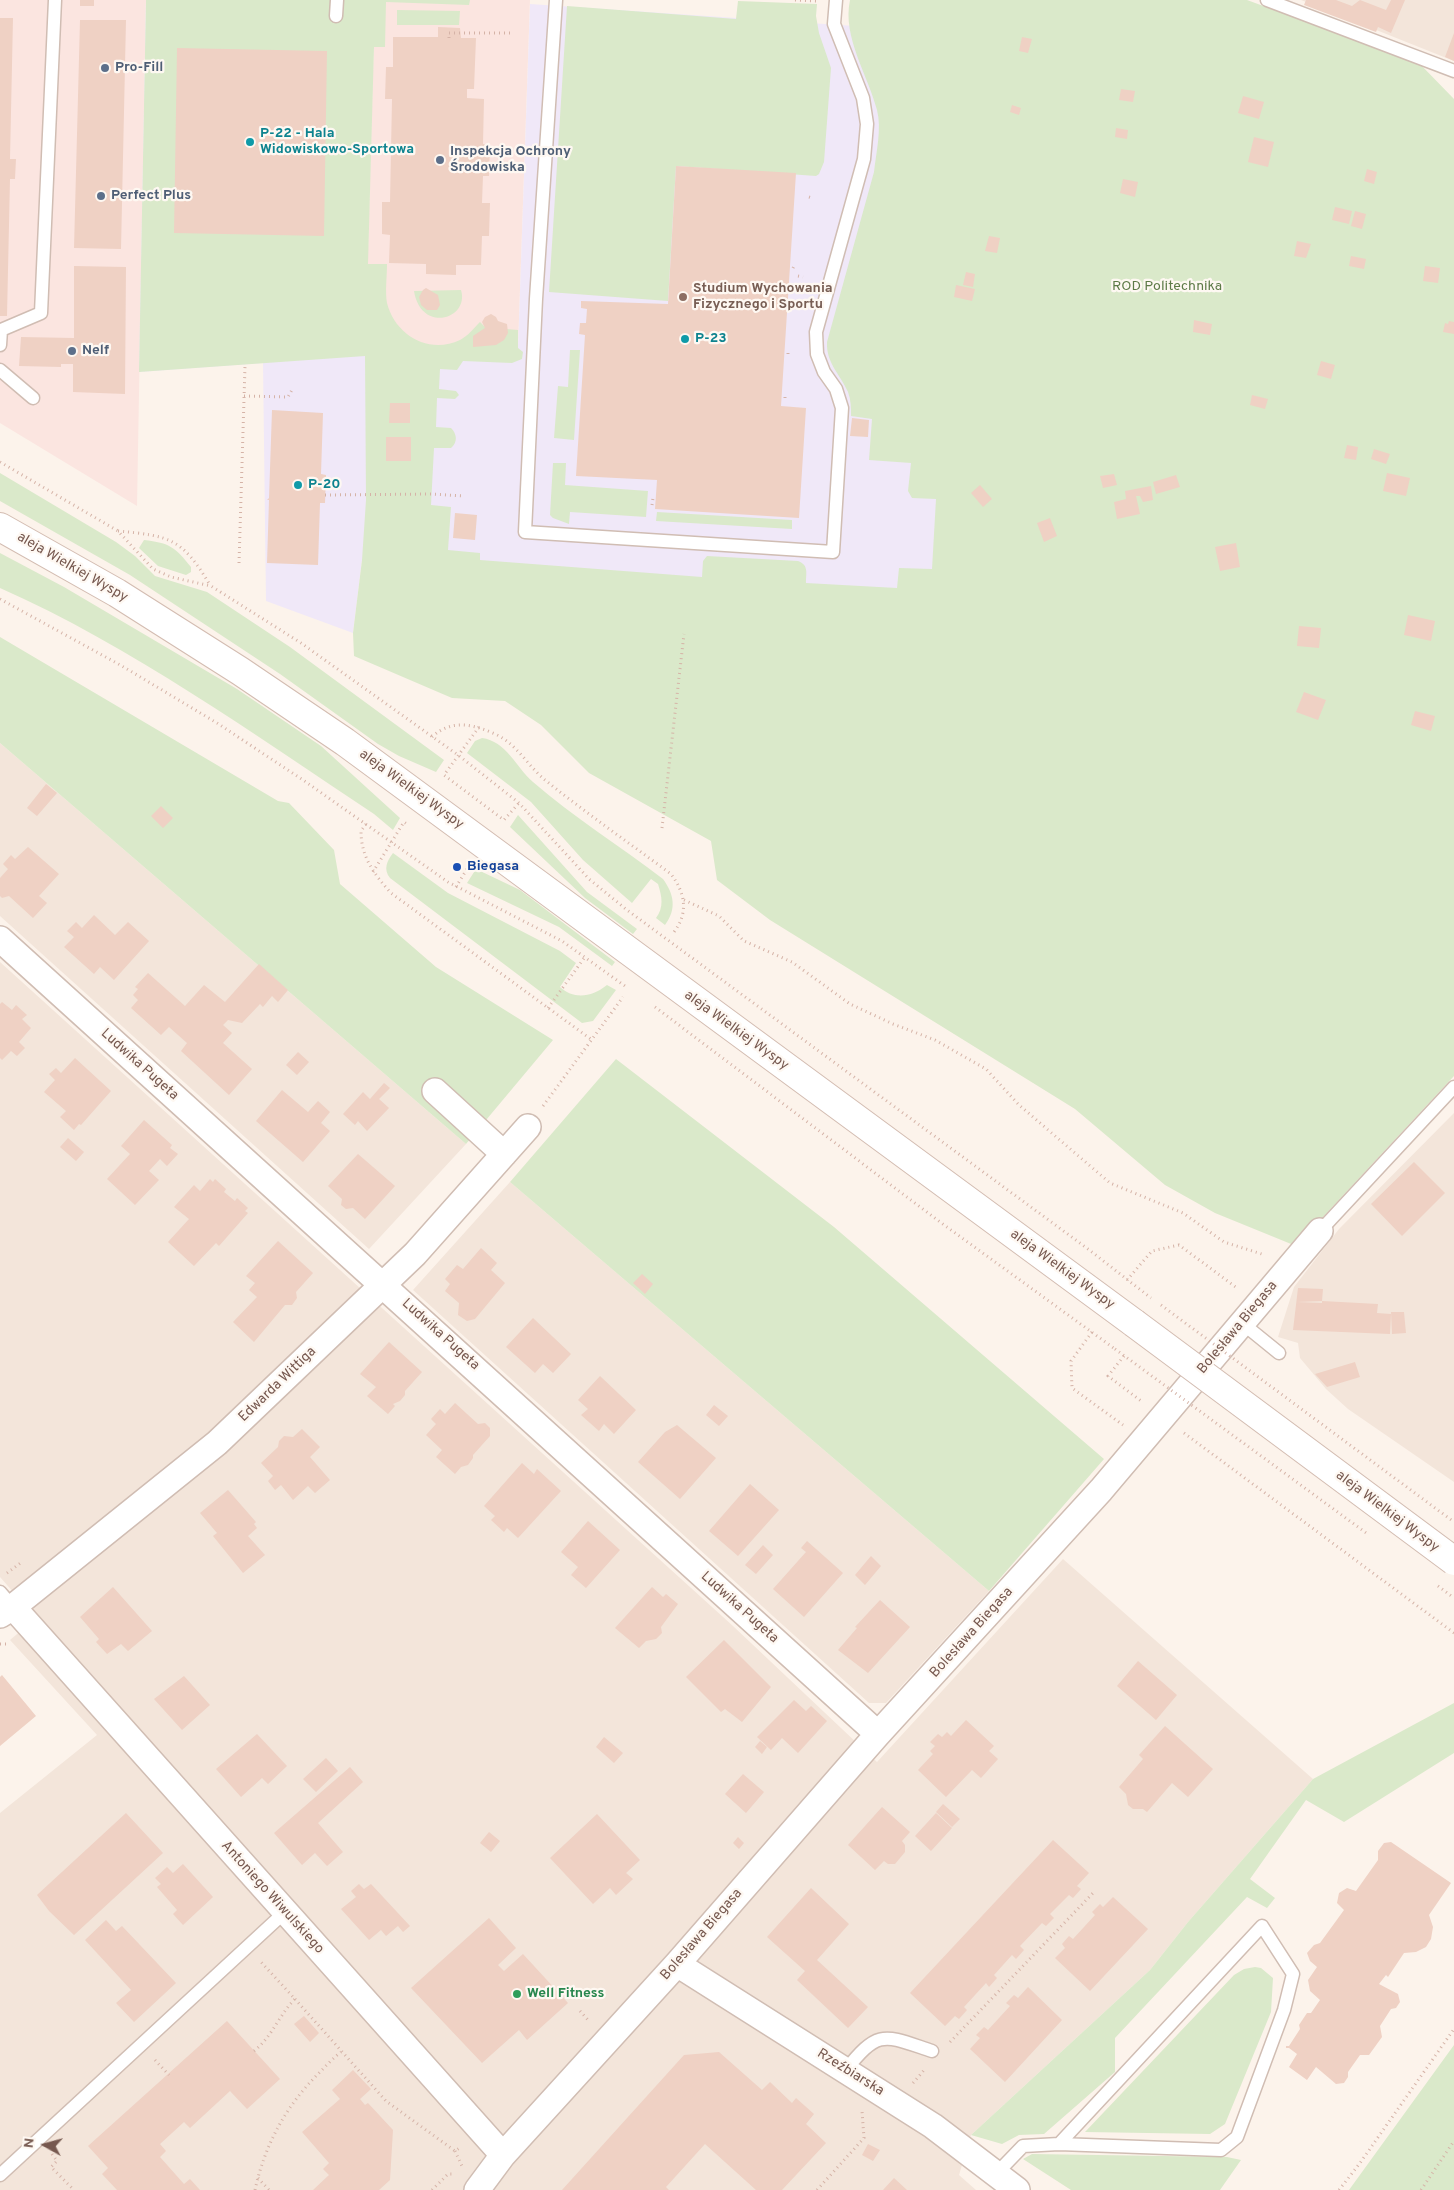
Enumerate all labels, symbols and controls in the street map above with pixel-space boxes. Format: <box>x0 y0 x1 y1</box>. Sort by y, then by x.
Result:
place label: Pro-Fill <box>115 60 163 76</box>
marker: Pro-Fill <box>99 62 111 74</box>
place label: P-22 - Hala Widowiskowo-Sportowa <box>260 126 414 158</box>
marker: P-22 - Hala Widowiskowo-Sportowa <box>244 136 256 148</box>
place label: Inspekcja Ochrony Środowiska <box>450 144 571 176</box>
marker: Inspekcja Ochrony Środowiska <box>434 154 446 166</box>
place label: Perfect Plus <box>111 188 191 204</box>
marker: Perfect Plus <box>95 190 107 202</box>
park label: ROD Politechnika <box>1112 279 1222 295</box>
place label: Studium Wychowania Fizycznego i Sportu <box>693 281 833 314</box>
marker: Studium Wychowania Fizycznego i Sportu <box>677 291 689 303</box>
place label: P-23 <box>695 331 727 347</box>
marker: P-23 <box>679 333 691 345</box>
place label: Nelf <box>82 343 109 359</box>
marker: Nelf <box>66 345 78 357</box>
place label: P-20 <box>308 477 341 493</box>
marker: P-20 <box>292 479 304 491</box>
street label: aleja Wielkiej Wyspy <box>14 529 130 607</box>
street label: aleja Wielkiej Wyspy <box>355 746 467 834</box>
place label: Biegasa <box>467 859 519 875</box>
marker: Biegasa <box>451 861 463 873</box>
street label: aleja Wielkiej Wyspy <box>680 987 792 1075</box>
street label: Ludwika Pugeta <box>97 1026 181 1104</box>
street label: aleja Wielkiej Wyspy <box>1006 1226 1118 1314</box>
street label: Bolesława Biegasa <box>1194 1278 1282 1378</box>
street label: Ludwika Pugeta <box>398 1296 482 1374</box>
street label: Edwarda Wittiga <box>236 1344 320 1426</box>
street label: aleja Wielkiej Wyspy <box>1332 1468 1442 1556</box>
street label: Ludwika Pugeta <box>697 1569 781 1647</box>
street label: Bolesława Biegasa <box>927 1584 1017 1682</box>
street label: Antoniego Wiwulskiego <box>217 1838 327 1958</box>
street label: Bolesława Biegasa <box>658 1886 746 1984</box>
place label: Well Fitness <box>527 1986 604 2002</box>
marker: Well Fitness <box>511 1988 523 2000</box>
street label: Rzeźbiarska <box>813 2046 887 2100</box>
north arrow <box>20 2120 70 2170</box>
text: N <box>21 2137 39 2149</box>

